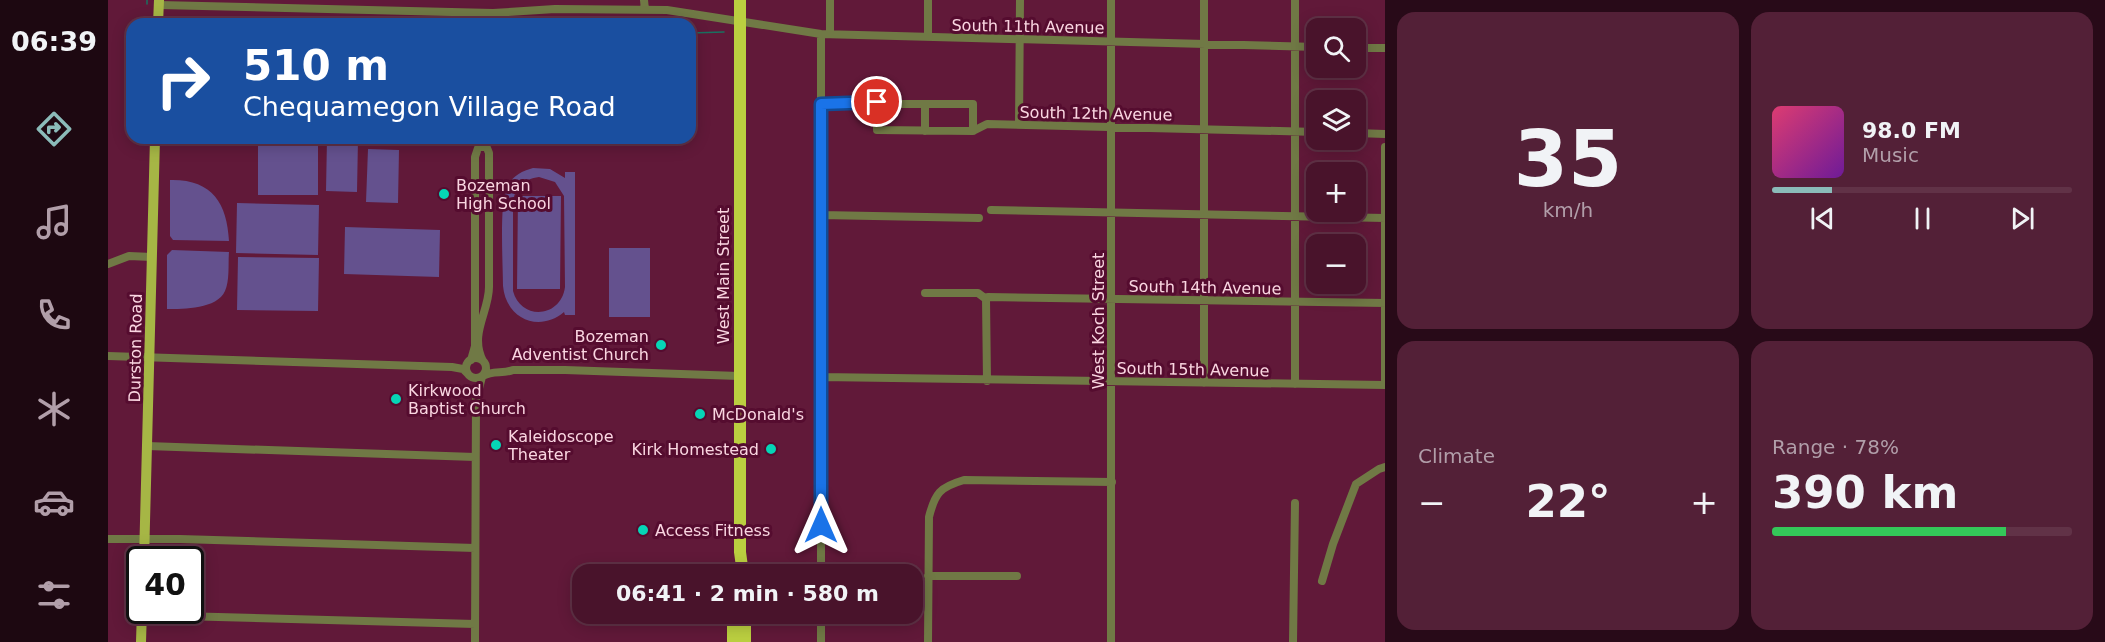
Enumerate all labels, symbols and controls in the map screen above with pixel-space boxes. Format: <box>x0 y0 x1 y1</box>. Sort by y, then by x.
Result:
street label: South 11th Avenue <box>951 16 1105 37</box>
map controls <box>1306 18 1366 294</box>
button: search <box>1306 18 1366 78</box>
text: 06:39 <box>11 26 97 57</box>
text: 510 m <box>243 41 389 90</box>
icon: right <box>144 42 222 120</box>
pin <box>851 76 902 127</box>
icon: arrive <box>860 85 893 118</box>
button: layers <box>1306 90 1366 150</box>
text: Chequamegon Village Road <box>243 91 616 122</box>
street label: South 12th Avenue <box>1019 103 1173 124</box>
icon: directions <box>33 108 75 150</box>
text: 35 <box>1514 114 1622 204</box>
text: 98.0 FM <box>1862 118 1961 143</box>
text: Music <box>1862 143 1919 167</box>
button: + <box>1306 162 1366 222</box>
place label: Bozeman High School <box>456 176 551 213</box>
marker: Bozeman High School <box>437 187 451 201</box>
text: km/h <box>1543 198 1593 222</box>
icon: music <box>33 201 75 243</box>
icon: previous <box>1806 202 1839 235</box>
icon: pause <box>1906 202 1939 235</box>
icon: next <box>2006 202 2039 235</box>
street label: West Main Street <box>714 208 733 344</box>
button: − <box>1306 234 1366 294</box>
street label: West Koch Street <box>1089 253 1108 389</box>
street label: South 14th Avenue <box>1128 277 1282 298</box>
street label: Durston Road <box>125 293 146 403</box>
icon: phone <box>33 294 75 336</box>
place label: Bozeman Adventist Church <box>512 327 649 364</box>
marker: Bozeman Adventist Church <box>654 338 668 352</box>
street label: South 15th Avenue <box>1116 359 1270 380</box>
place label: Kirkwood Baptist Church <box>408 381 526 418</box>
icon: climate <box>33 388 75 430</box>
marker: Kirkwood Baptist Church <box>389 392 403 406</box>
place label: McDonald's <box>712 405 804 424</box>
marker: McDonald's <box>693 407 707 421</box>
place label: Kaleidoscope Theater <box>507 427 614 464</box>
text: Range · 78% <box>1772 435 1899 459</box>
marker: Kaleidoscope Theater <box>489 438 503 452</box>
place label: Kirk Homestead <box>631 440 759 459</box>
marker: Kirk Homestead <box>764 442 778 456</box>
text: Climate <box>1418 444 1495 468</box>
text: 390 km <box>1772 466 1958 519</box>
text: 22° <box>1525 475 1611 528</box>
icon: car <box>33 481 75 523</box>
text: − <box>1418 483 1446 522</box>
text: + <box>1690 483 1718 522</box>
position arrow <box>789 493 853 557</box>
place label: Access Fitness <box>655 521 770 540</box>
marker: Access Fitness <box>636 523 650 537</box>
speed limit sign: 40 <box>126 546 204 624</box>
icon: filters <box>33 574 75 616</box>
text: 06:41 · 2 min · 580 m <box>616 581 879 606</box>

